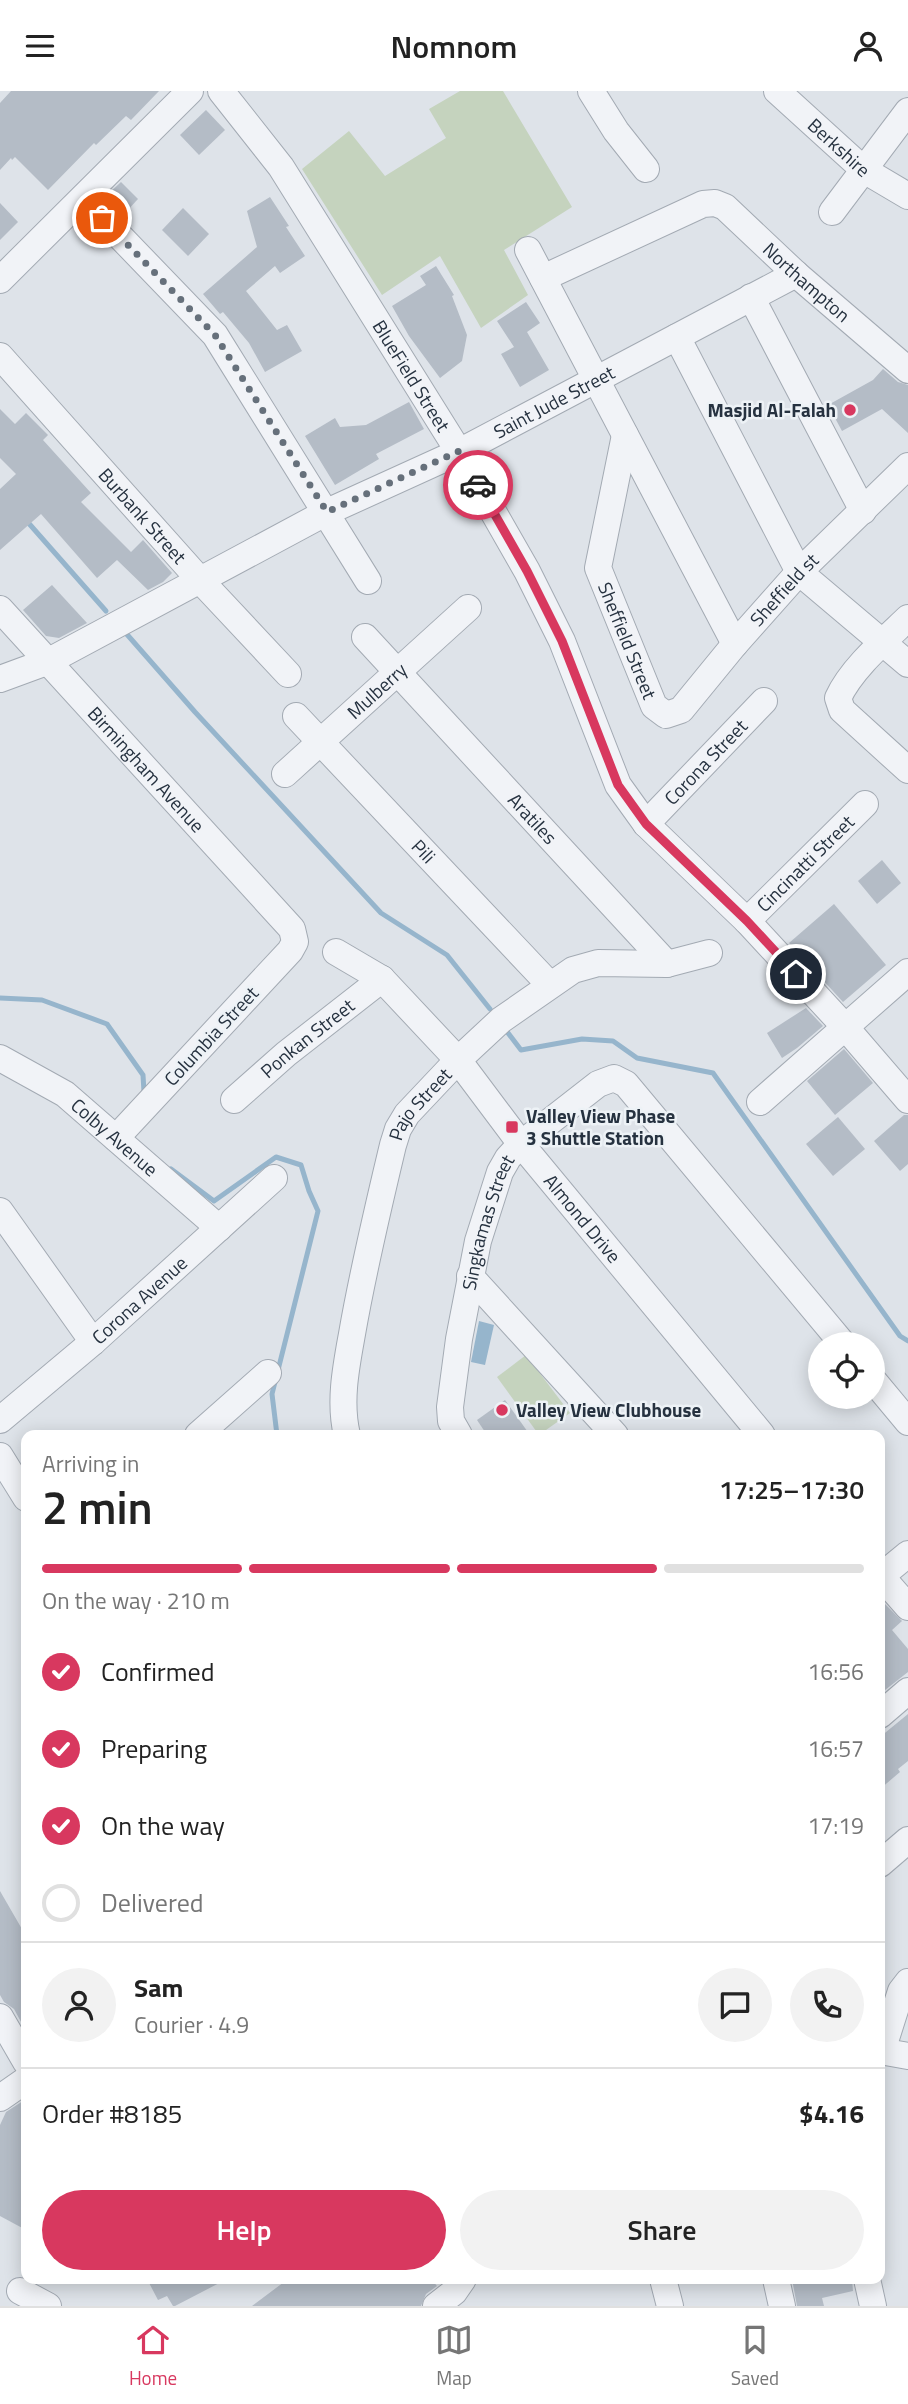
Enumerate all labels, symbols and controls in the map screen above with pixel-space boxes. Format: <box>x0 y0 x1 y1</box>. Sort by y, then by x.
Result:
text: Nomnom <box>391 22 517 70</box>
icon: menu <box>21 27 59 65</box>
icon: person <box>849 27 887 65</box>
street label: Berkshire <box>802 111 877 183</box>
pin <box>72 188 132 248</box>
icon: bag <box>83 199 121 237</box>
street label: Northampton <box>757 235 857 329</box>
street label: BlueField Street <box>366 314 458 437</box>
street label: Saint Jude Street <box>488 357 620 445</box>
place label: Masjid Al-Falah <box>707 395 836 424</box>
marker: Masjid Al-Falah <box>842 402 858 418</box>
courier <box>443 450 513 520</box>
street label: Burbank Street <box>92 461 194 570</box>
icon: car <box>459 466 497 504</box>
street label: Sheffield st <box>742 545 825 632</box>
street label: Sheffield Street <box>591 577 665 704</box>
street label: Mulberry <box>340 655 413 725</box>
street label: Birmingham Avenue <box>81 699 212 838</box>
street label: Corona Street <box>657 712 754 811</box>
street label: Aratiles <box>502 786 564 851</box>
street label: Cincinatti Street <box>749 807 861 918</box>
street label: Pili <box>405 832 443 870</box>
pin <box>766 944 826 1004</box>
icon: home <box>777 955 815 993</box>
street label: Columbia Street <box>157 979 265 1092</box>
street label: Ponkan Street <box>253 991 361 1084</box>
street label: Pajo Street <box>380 1060 458 1144</box>
street label: Colby Avenue <box>65 1091 165 1183</box>
place label: Valley View Phase 3 Shuttle Station <box>526 1101 675 1152</box>
marker: Valley View Phase 3 Shuttle Station <box>504 1119 520 1135</box>
street label: Singkamas Street <box>454 1148 521 1293</box>
street label: Almond Drive <box>537 1167 629 1269</box>
street label: Corona Avenue <box>85 1249 193 1351</box>
map controls <box>808 1332 885 1409</box>
button: locate <box>808 1332 885 1409</box>
place label: Valley View Clubhouse <box>516 1395 701 1424</box>
marker: Valley View Clubhouse <box>494 1402 510 1418</box>
text: Arriving in <box>42 1446 139 1481</box>
text: 17:25–17:30 <box>719 1470 864 1509</box>
text: 2 min <box>42 1472 153 1542</box>
text: On the way · 210 m <box>42 1583 230 1618</box>
text: Confirmed <box>101 1652 215 1691</box>
icon: check <box>42 1653 80 1691</box>
text: 16:56 <box>807 1654 864 1689</box>
text: Preparing <box>101 1729 207 1768</box>
icon: check <box>42 1730 80 1768</box>
text: 16:57 <box>807 1731 864 1766</box>
text: On the way <box>101 1806 225 1845</box>
icon: check <box>42 1807 80 1845</box>
text: 17:19 <box>807 1808 864 1843</box>
text: Delivered <box>101 1883 204 1922</box>
button: person <box>42 1968 116 2042</box>
text: Sam <box>134 1968 183 2007</box>
button: chat <box>698 1968 772 2042</box>
button: phone <box>790 1968 864 2042</box>
text: Courier · 4.9 <box>134 2007 249 2042</box>
text: Order #8185 <box>42 2094 182 2133</box>
text: $4.16 <box>799 2094 864 2133</box>
button: Help <box>42 2190 446 2270</box>
button: Share <box>460 2190 864 2270</box>
tab: Home <box>129 2321 177 2392</box>
tab: Map <box>435 2321 473 2392</box>
tab: Saved <box>731 2321 779 2392</box>

